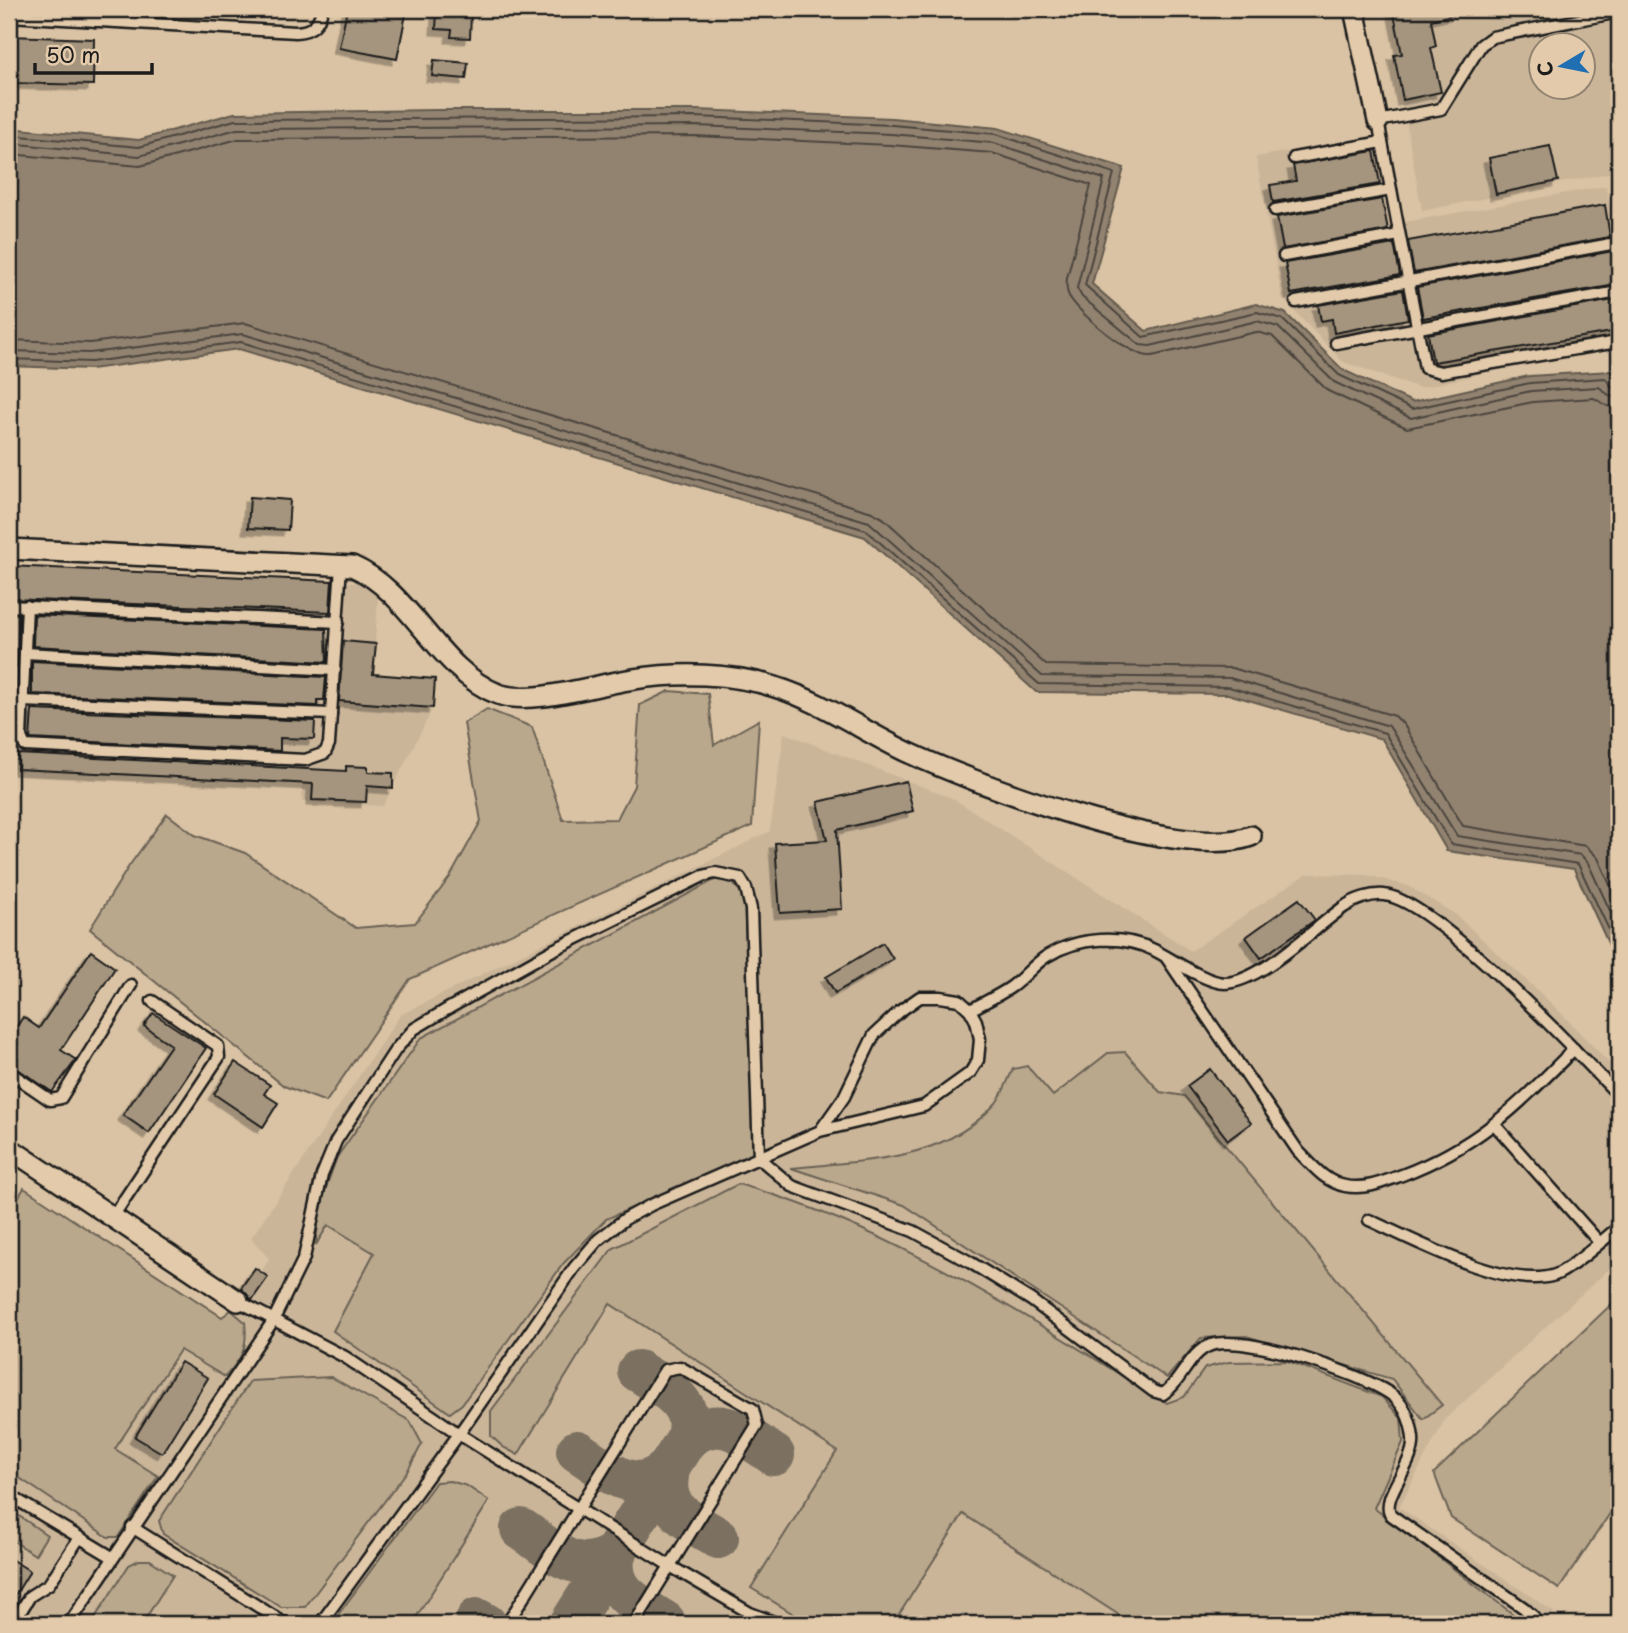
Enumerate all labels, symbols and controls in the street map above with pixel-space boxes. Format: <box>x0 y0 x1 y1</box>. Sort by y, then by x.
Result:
scale bar <box>35 32 152 76</box>
north arrow <box>1526 32 1596 102</box>
text: 50 m <box>46 38 100 70</box>
text: С <box>1529 60 1559 79</box>

